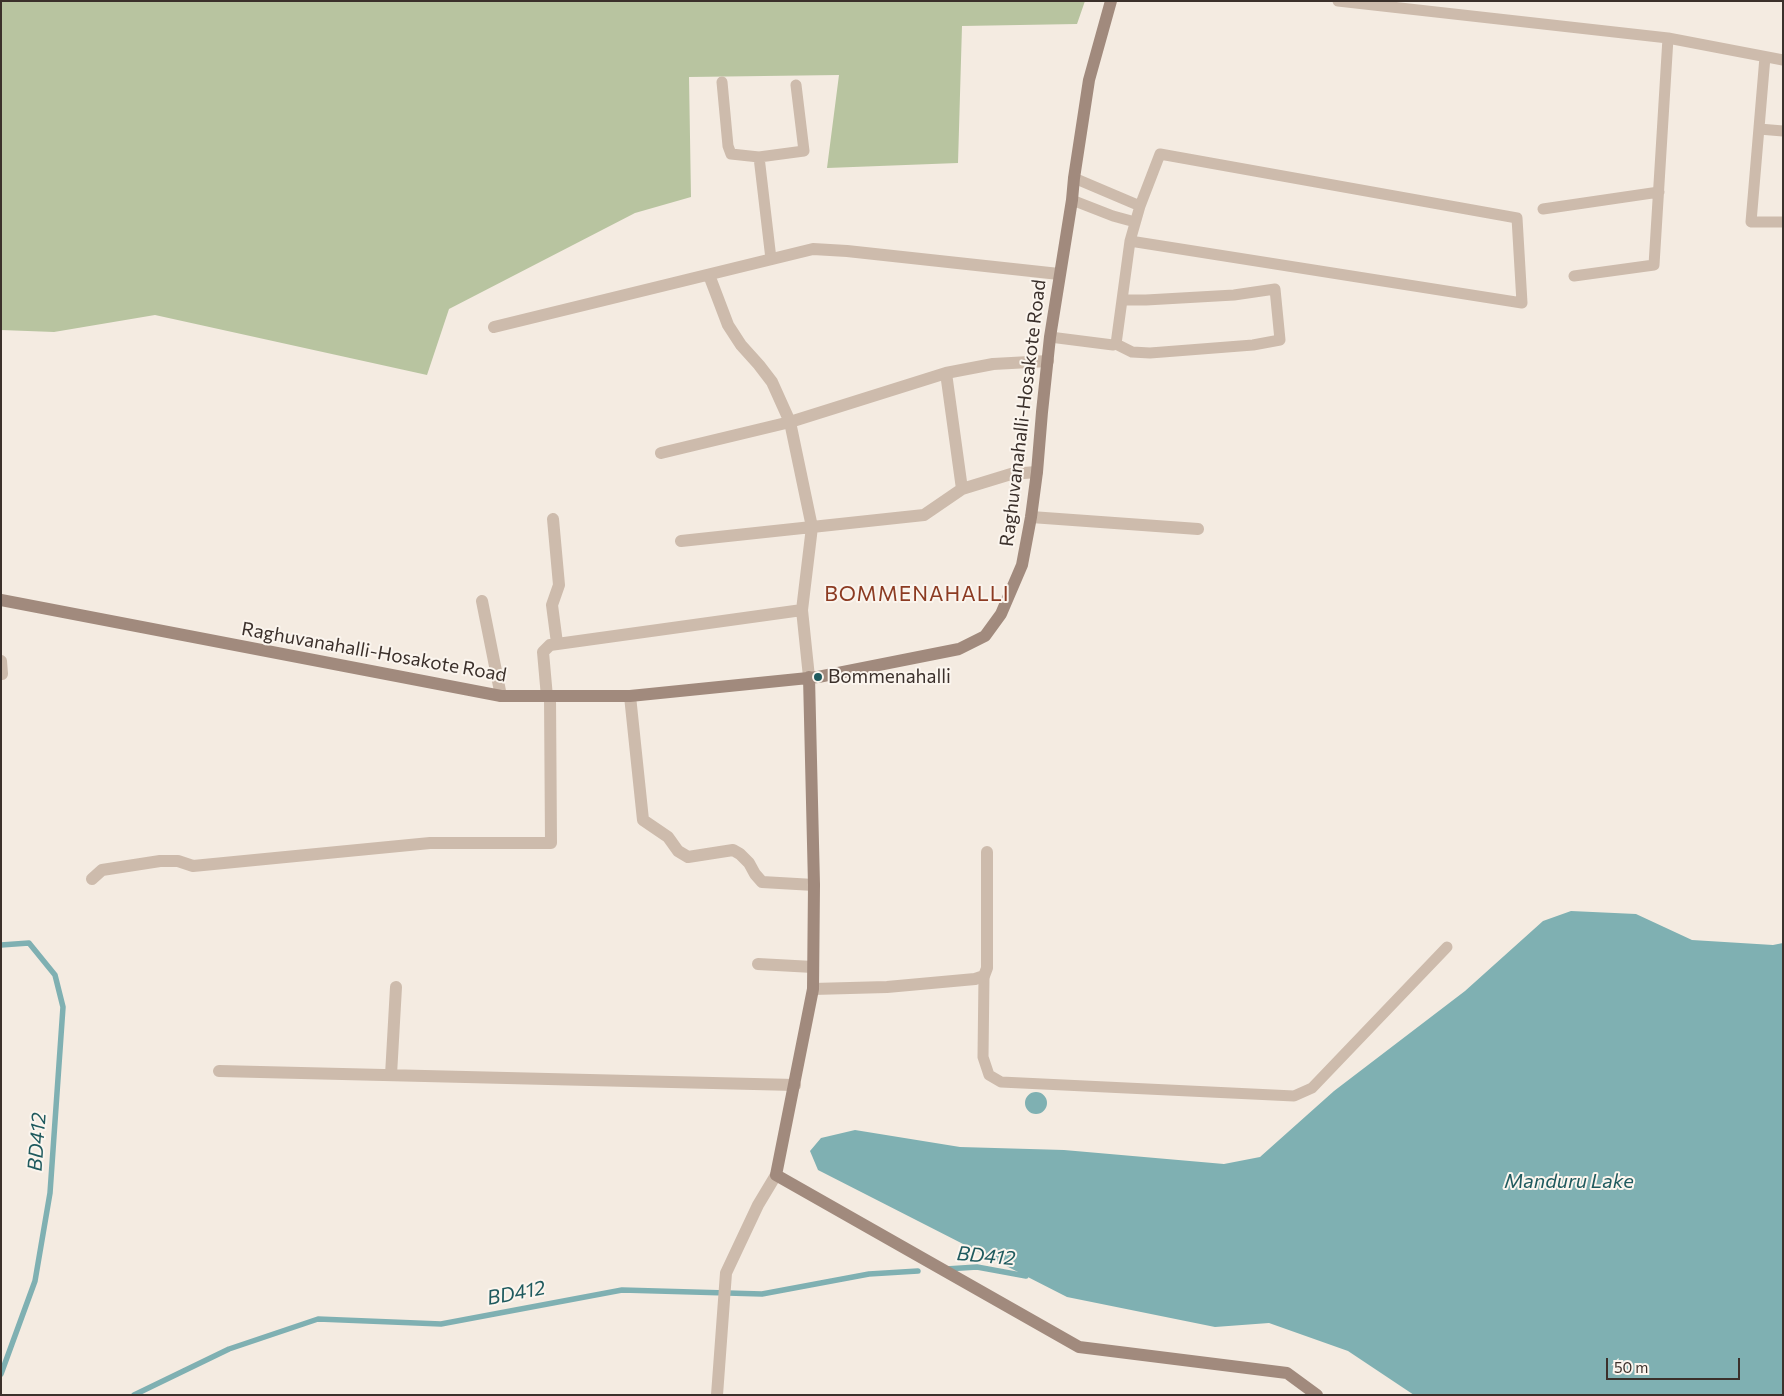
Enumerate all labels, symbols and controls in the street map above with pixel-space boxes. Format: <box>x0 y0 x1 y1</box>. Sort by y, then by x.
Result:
street label: Raghuvanahalli-Hosakote Road <box>995 278 1051 548</box>
district label: BOMMENAHALLI <box>823 581 1011 607</box>
street label: Raghuvanahalli-Hosakote Road <box>240 617 508 687</box>
place label: Bommenahalli <box>828 666 951 688</box>
marker: Bommenahalli <box>812 671 824 683</box>
water label: BD412 <box>23 1112 51 1172</box>
water label: Manduru Lake <box>1504 1169 1634 1193</box>
water label: BD412 <box>956 1241 1016 1271</box>
water label: BD412 <box>485 1276 547 1310</box>
scale bar <box>1609 1348 1743 1380</box>
text: 50 m <box>1614 1358 1648 1376</box>

